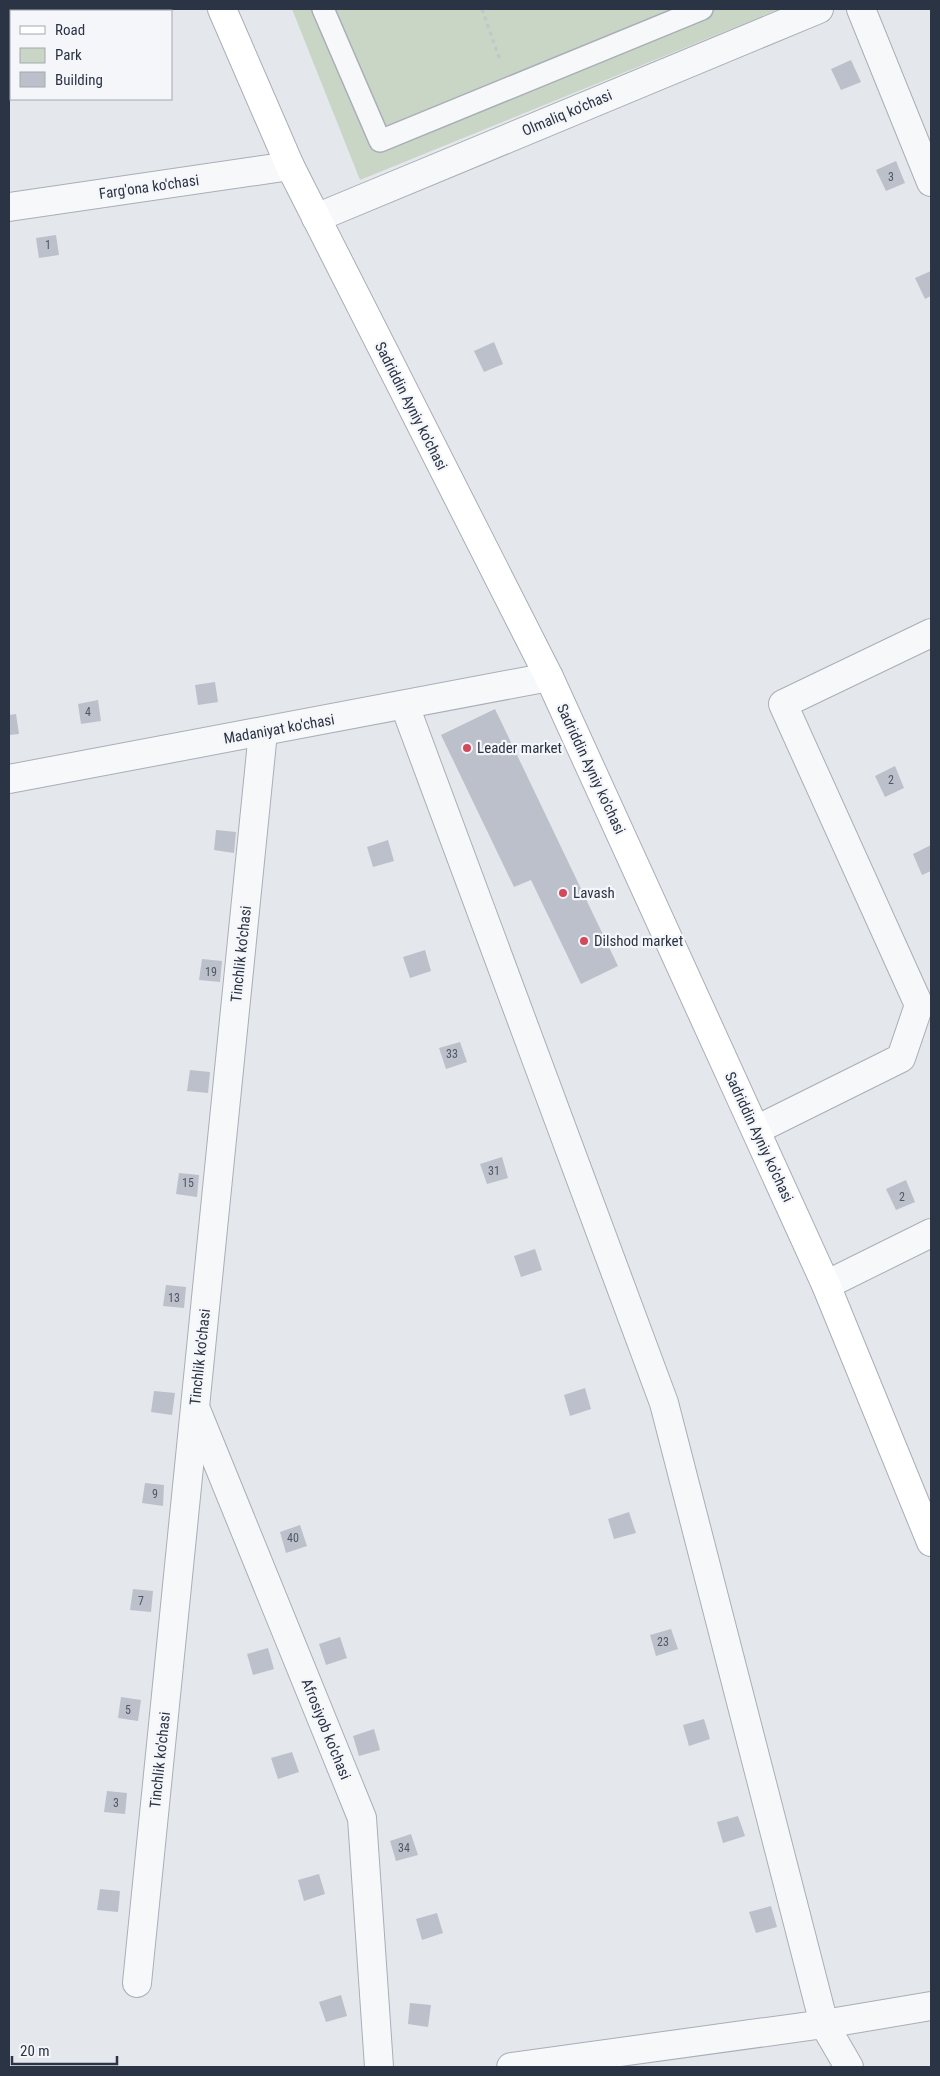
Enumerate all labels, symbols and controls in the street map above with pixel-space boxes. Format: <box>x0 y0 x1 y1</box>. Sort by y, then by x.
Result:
legend <box>10 10 172 100</box>
text: Road <box>55 21 85 39</box>
text: Park <box>55 46 82 64</box>
text: Building <box>55 71 103 89</box>
street label: Olmaliq ko'chasi <box>519 86 615 140</box>
house number: 3 <box>888 170 894 184</box>
street label: Farg'ona ko'chasi <box>98 171 200 203</box>
house number: 1 <box>45 238 51 252</box>
street label: Sadriddin Ayniy ko'chasi <box>371 339 451 473</box>
street label: Sadriddin Ayniy ko'chasi <box>553 701 629 837</box>
house number: 4 <box>85 705 91 719</box>
street label: Madaniyat ko'chasi <box>222 710 336 748</box>
place label: Leader market <box>477 739 562 757</box>
marker: Leader market <box>461 742 473 754</box>
house number: 2 <box>888 773 894 787</box>
place label: Lavash <box>573 884 615 902</box>
marker: Lavash <box>557 887 569 899</box>
street label: Tinchlik ko'chasi <box>227 905 255 1003</box>
place label: Dilshod market <box>594 932 683 950</box>
marker: Dilshod market <box>578 935 590 947</box>
house number: 19 <box>205 965 217 979</box>
house number: 33 <box>446 1047 458 1061</box>
street label: Sadriddin Ayniy ko'chasi <box>721 1069 797 1205</box>
house number: 31 <box>488 1164 500 1178</box>
house number: 15 <box>182 1176 194 1190</box>
house number: 2 <box>899 1190 905 1204</box>
house number: 13 <box>168 1291 180 1305</box>
street label: Tinchlik ko'chasi <box>186 1308 214 1406</box>
house number: 9 <box>152 1487 158 1501</box>
house number: 40 <box>287 1531 299 1545</box>
house number: 7 <box>138 1594 144 1608</box>
house number: 23 <box>657 1635 669 1649</box>
street label: Afrosiyob ko'chasi <box>298 1676 354 1782</box>
house number: 5 <box>125 1703 131 1717</box>
street label: Tinchlik ko'chasi <box>146 1711 174 1809</box>
house number: 3 <box>113 1796 119 1810</box>
house number: 34 <box>398 1841 410 1855</box>
scale bar <box>12 2034 118 2066</box>
text: 20 m <box>20 2042 50 2060</box>

